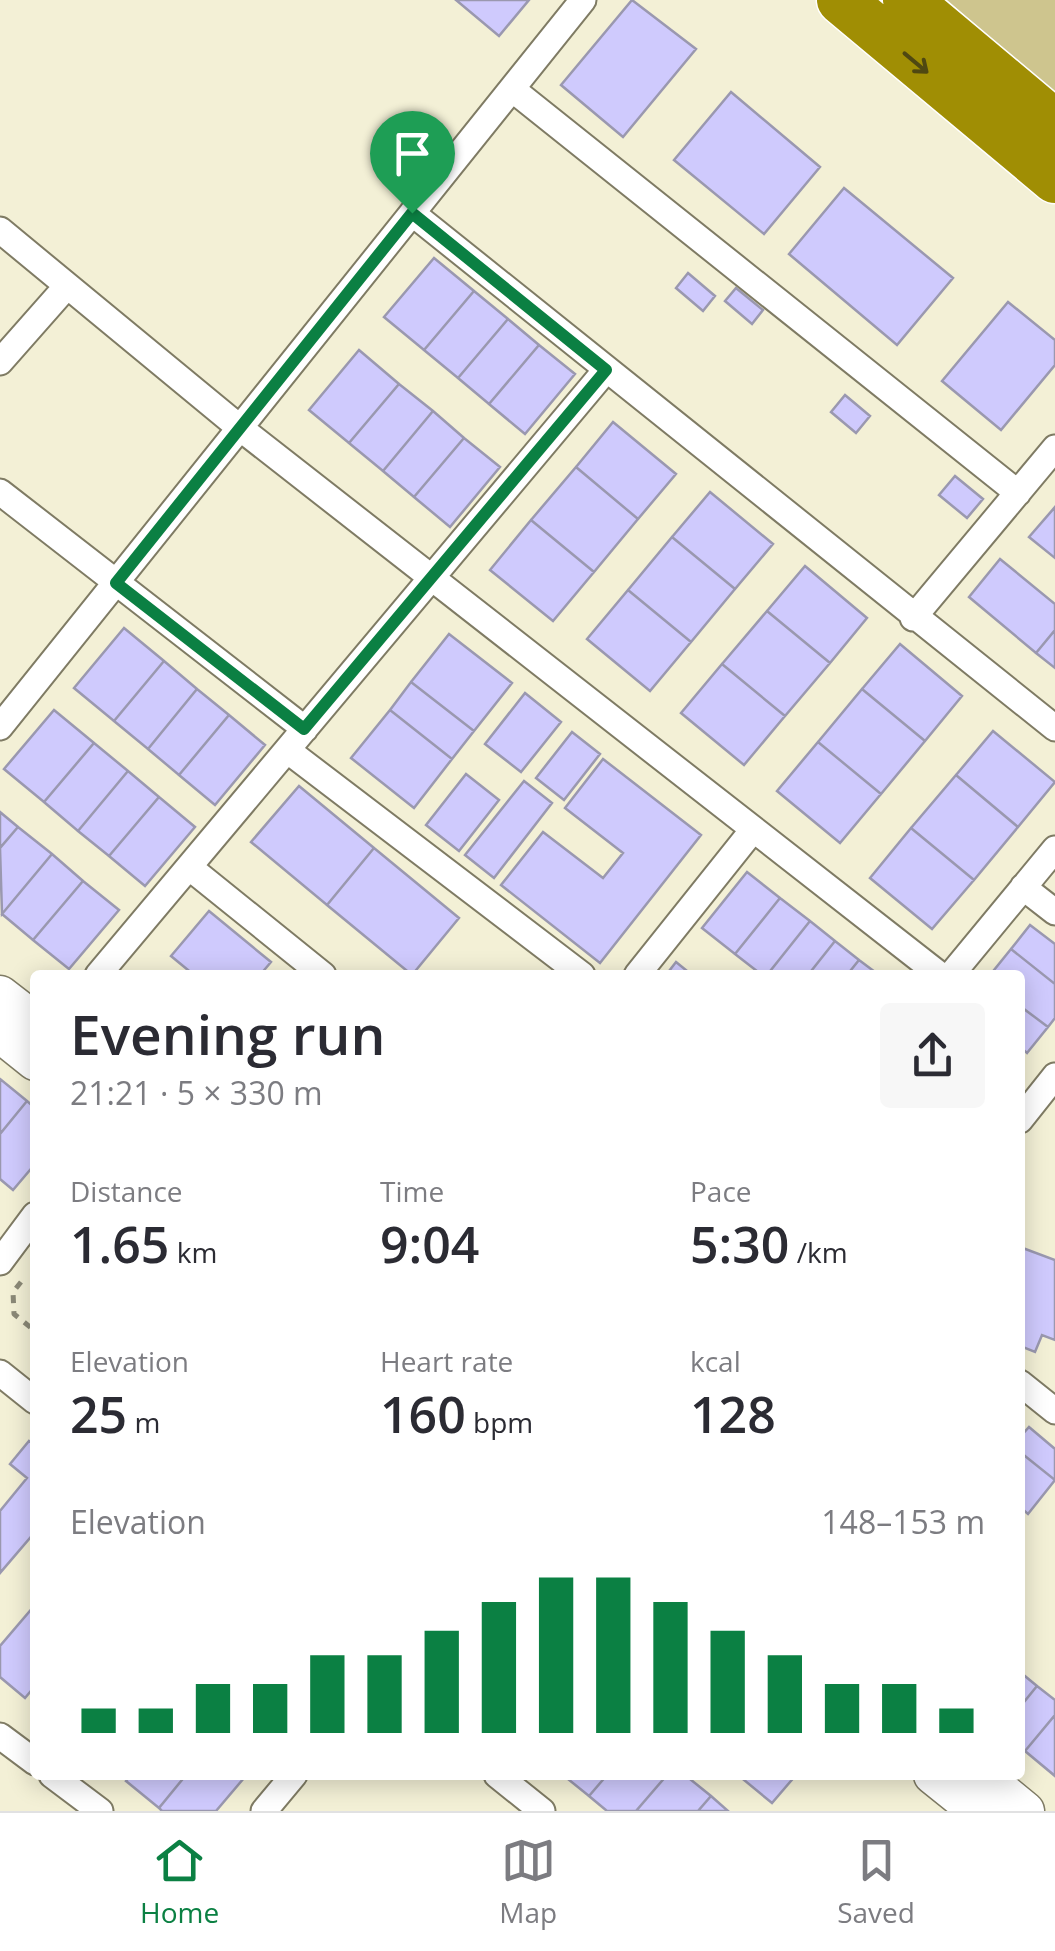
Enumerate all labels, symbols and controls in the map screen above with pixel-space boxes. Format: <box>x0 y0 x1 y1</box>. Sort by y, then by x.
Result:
one-way arrow <box>902 51 928 73</box>
pin <box>370 111 455 214</box>
icon: arrive <box>385 126 440 181</box>
text: Evening run <box>70 996 385 1071</box>
button: share <box>880 1003 985 1108</box>
text: 21:21 · 5 × 330 m <box>70 1071 323 1114</box>
text: Distance <box>70 1172 183 1210</box>
text: Time <box>380 1172 444 1210</box>
text: Pace <box>690 1172 752 1210</box>
text: 1.65 <box>70 1210 169 1278</box>
text: 9:04 <box>380 1210 479 1278</box>
text: 5:30 <box>690 1210 789 1278</box>
text: km <box>169 1233 217 1271</box>
text: /km <box>789 1233 848 1271</box>
text: Elevation <box>70 1342 189 1380</box>
text: Heart rate <box>380 1342 513 1380</box>
text: kcal <box>690 1342 741 1380</box>
text: 25 <box>70 1380 127 1448</box>
text: 160 <box>380 1380 466 1448</box>
text: 128 <box>690 1380 776 1448</box>
text: m <box>127 1403 160 1441</box>
text: bpm <box>466 1403 533 1441</box>
text: Elevation <box>70 1500 206 1543</box>
text: 148–153 m <box>821 1500 985 1543</box>
tab: Home <box>140 1833 219 1931</box>
tab: Map <box>499 1833 557 1931</box>
tab: Saved <box>837 1833 915 1931</box>

